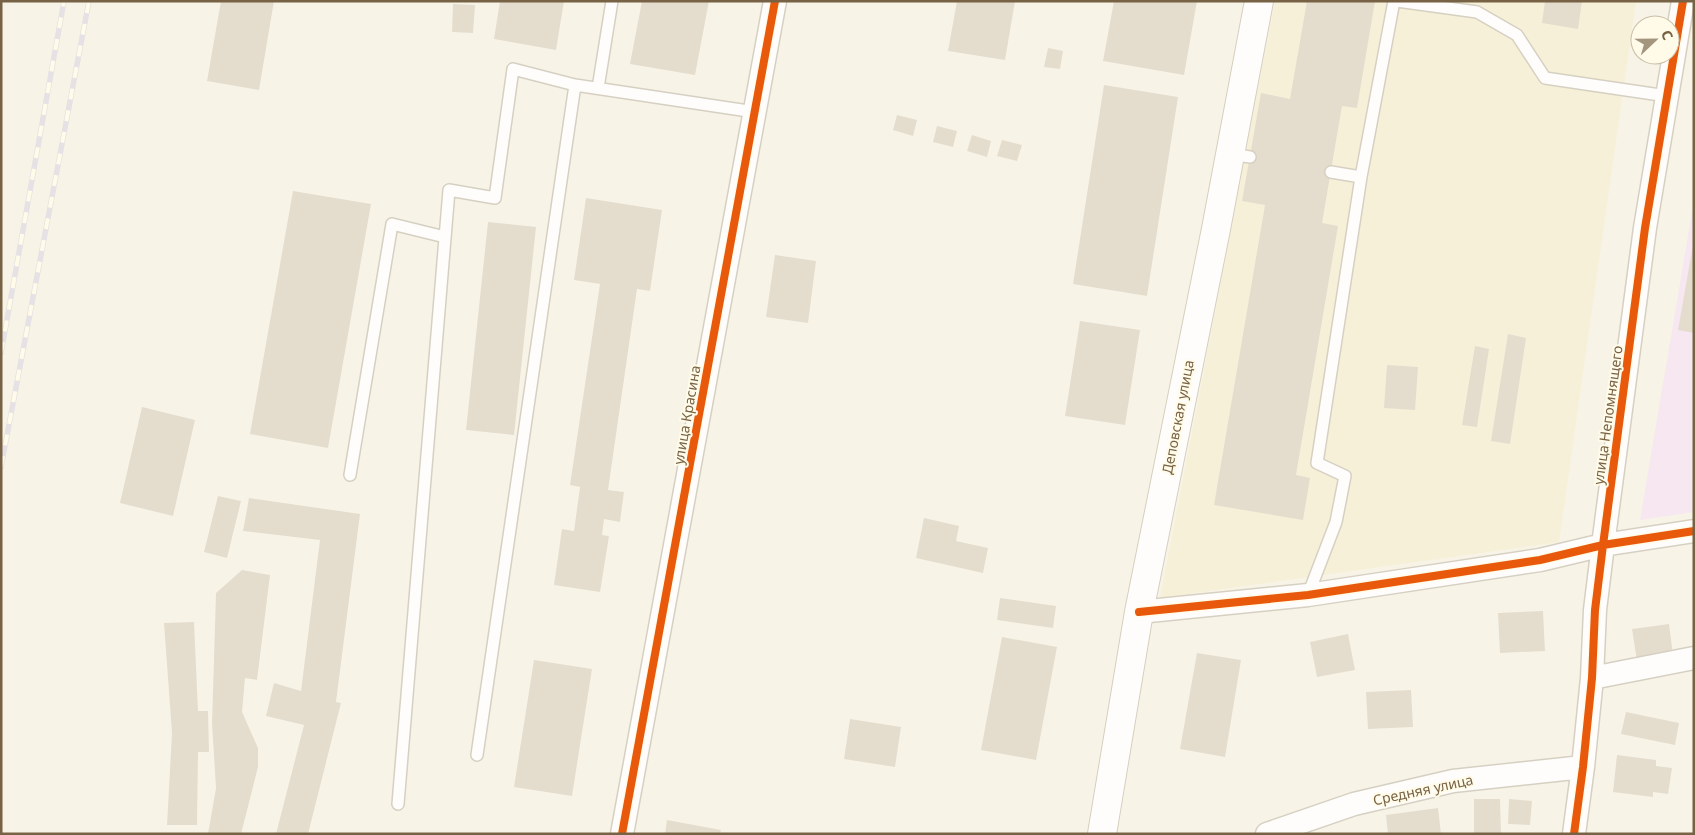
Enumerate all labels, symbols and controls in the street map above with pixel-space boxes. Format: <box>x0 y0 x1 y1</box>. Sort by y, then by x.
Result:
north arrow <box>1630 15 1680 65</box>
text: С <box>1657 27 1678 43</box>
street label: улица Непомнящего <box>1588 344 1627 486</box>
street label: Деповская улица <box>1157 358 1198 476</box>
street label: улица Красина <box>668 364 705 466</box>
street label: Средняя улица <box>1371 770 1475 809</box>

